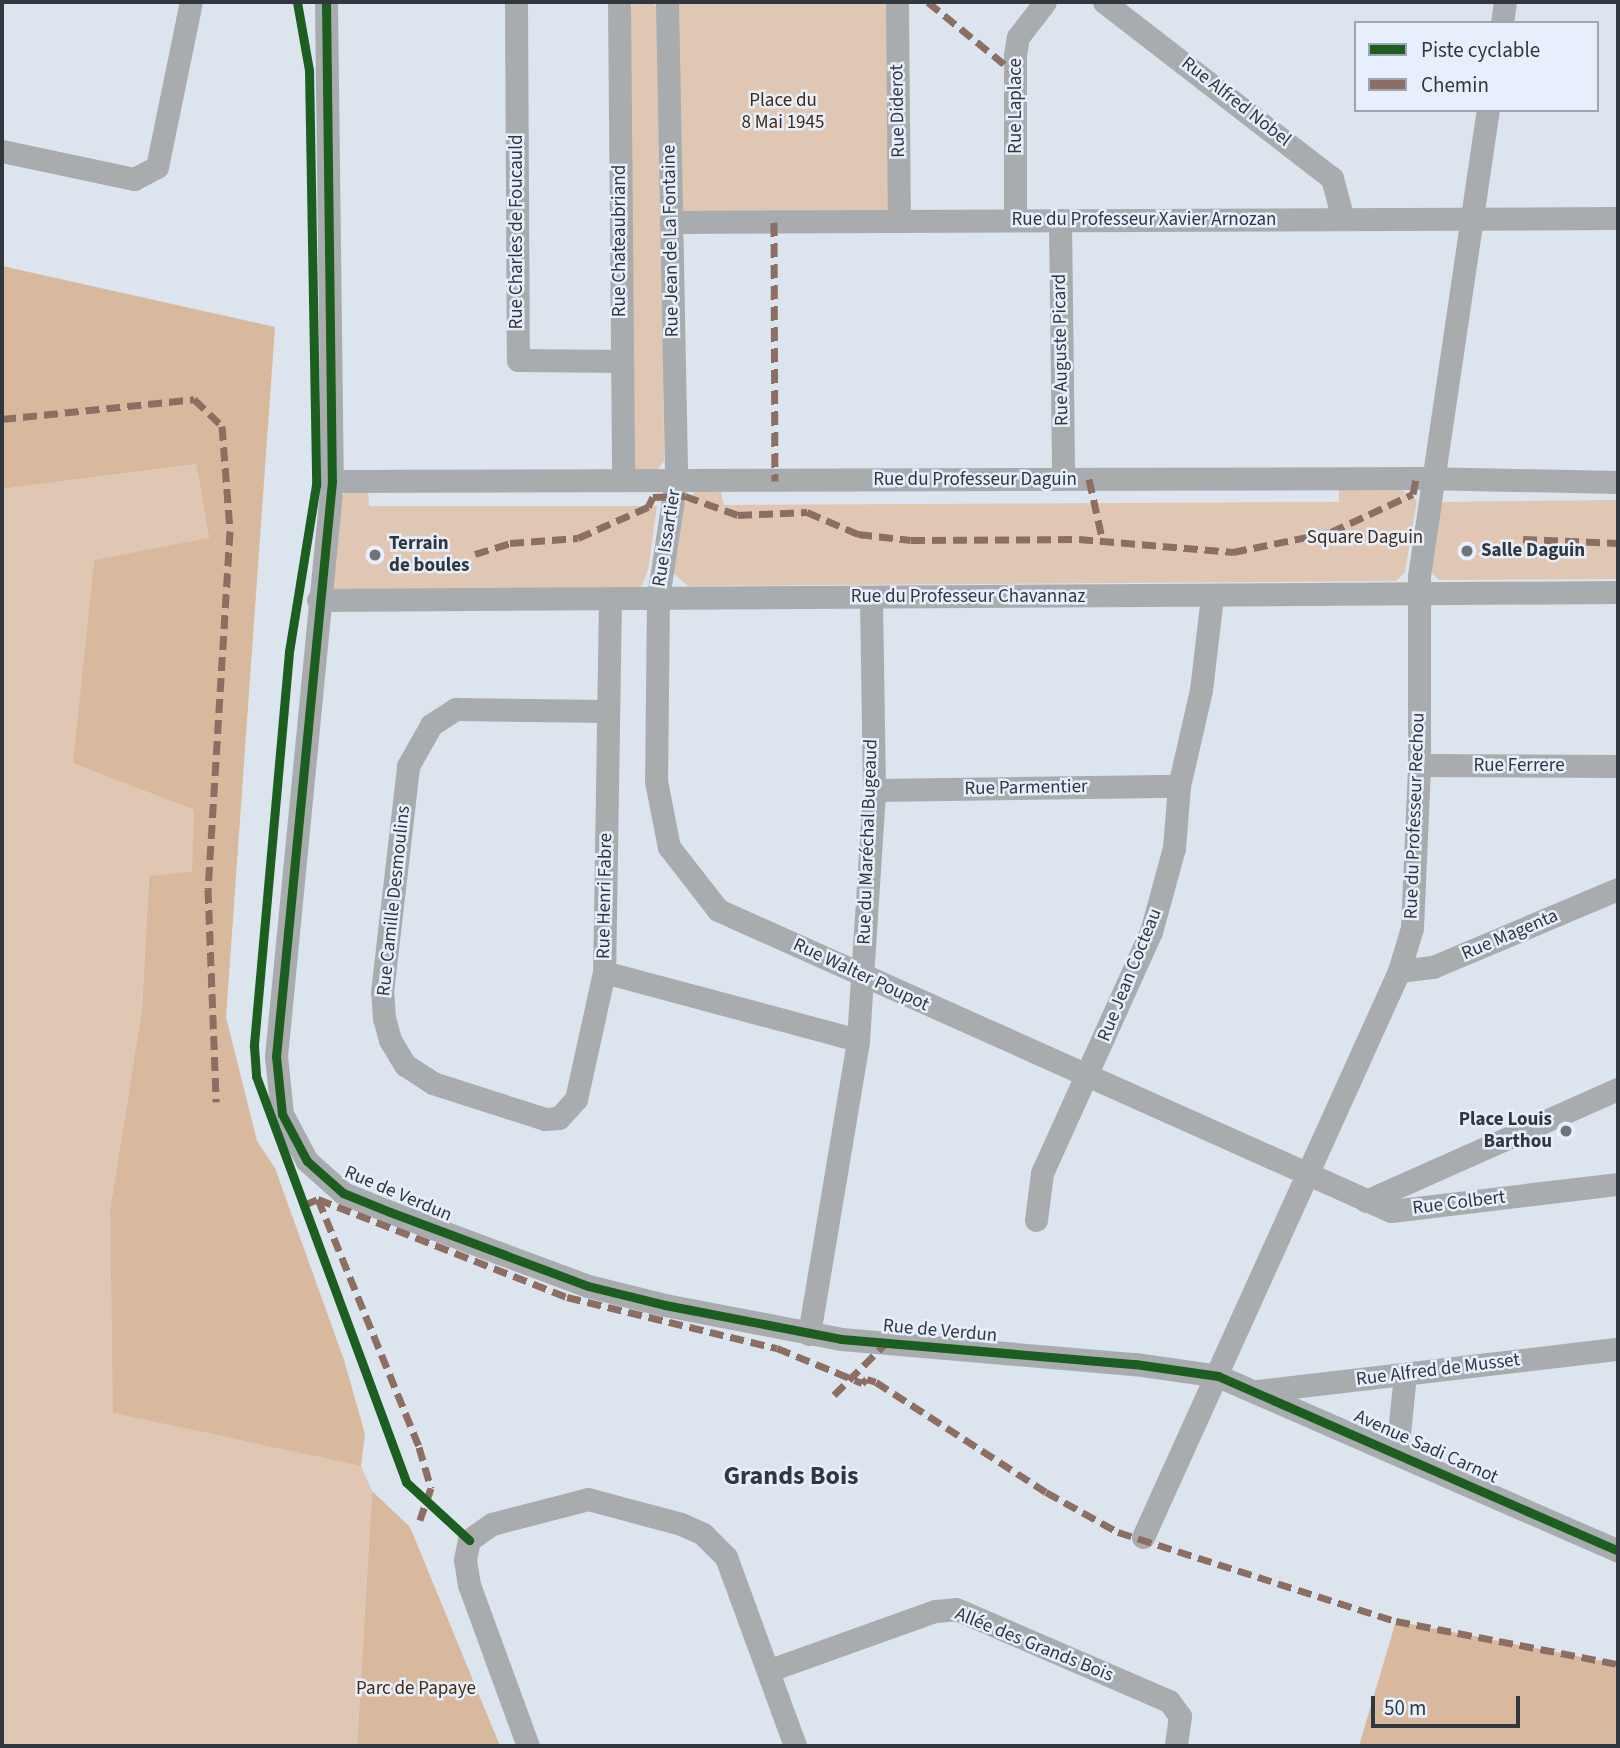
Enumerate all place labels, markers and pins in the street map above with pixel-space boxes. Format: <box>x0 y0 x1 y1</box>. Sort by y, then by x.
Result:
place label: Terrain de boules <box>389 533 469 577</box>
place label: Salle Daguin <box>1481 540 1585 562</box>
marker: Salle Daguin <box>1459 543 1475 559</box>
marker: Terrain de boules <box>367 547 383 563</box>
place label: Place Louis Barthou <box>1459 1109 1552 1153</box>
marker: Place Louis Barthou <box>1558 1123 1574 1139</box>

